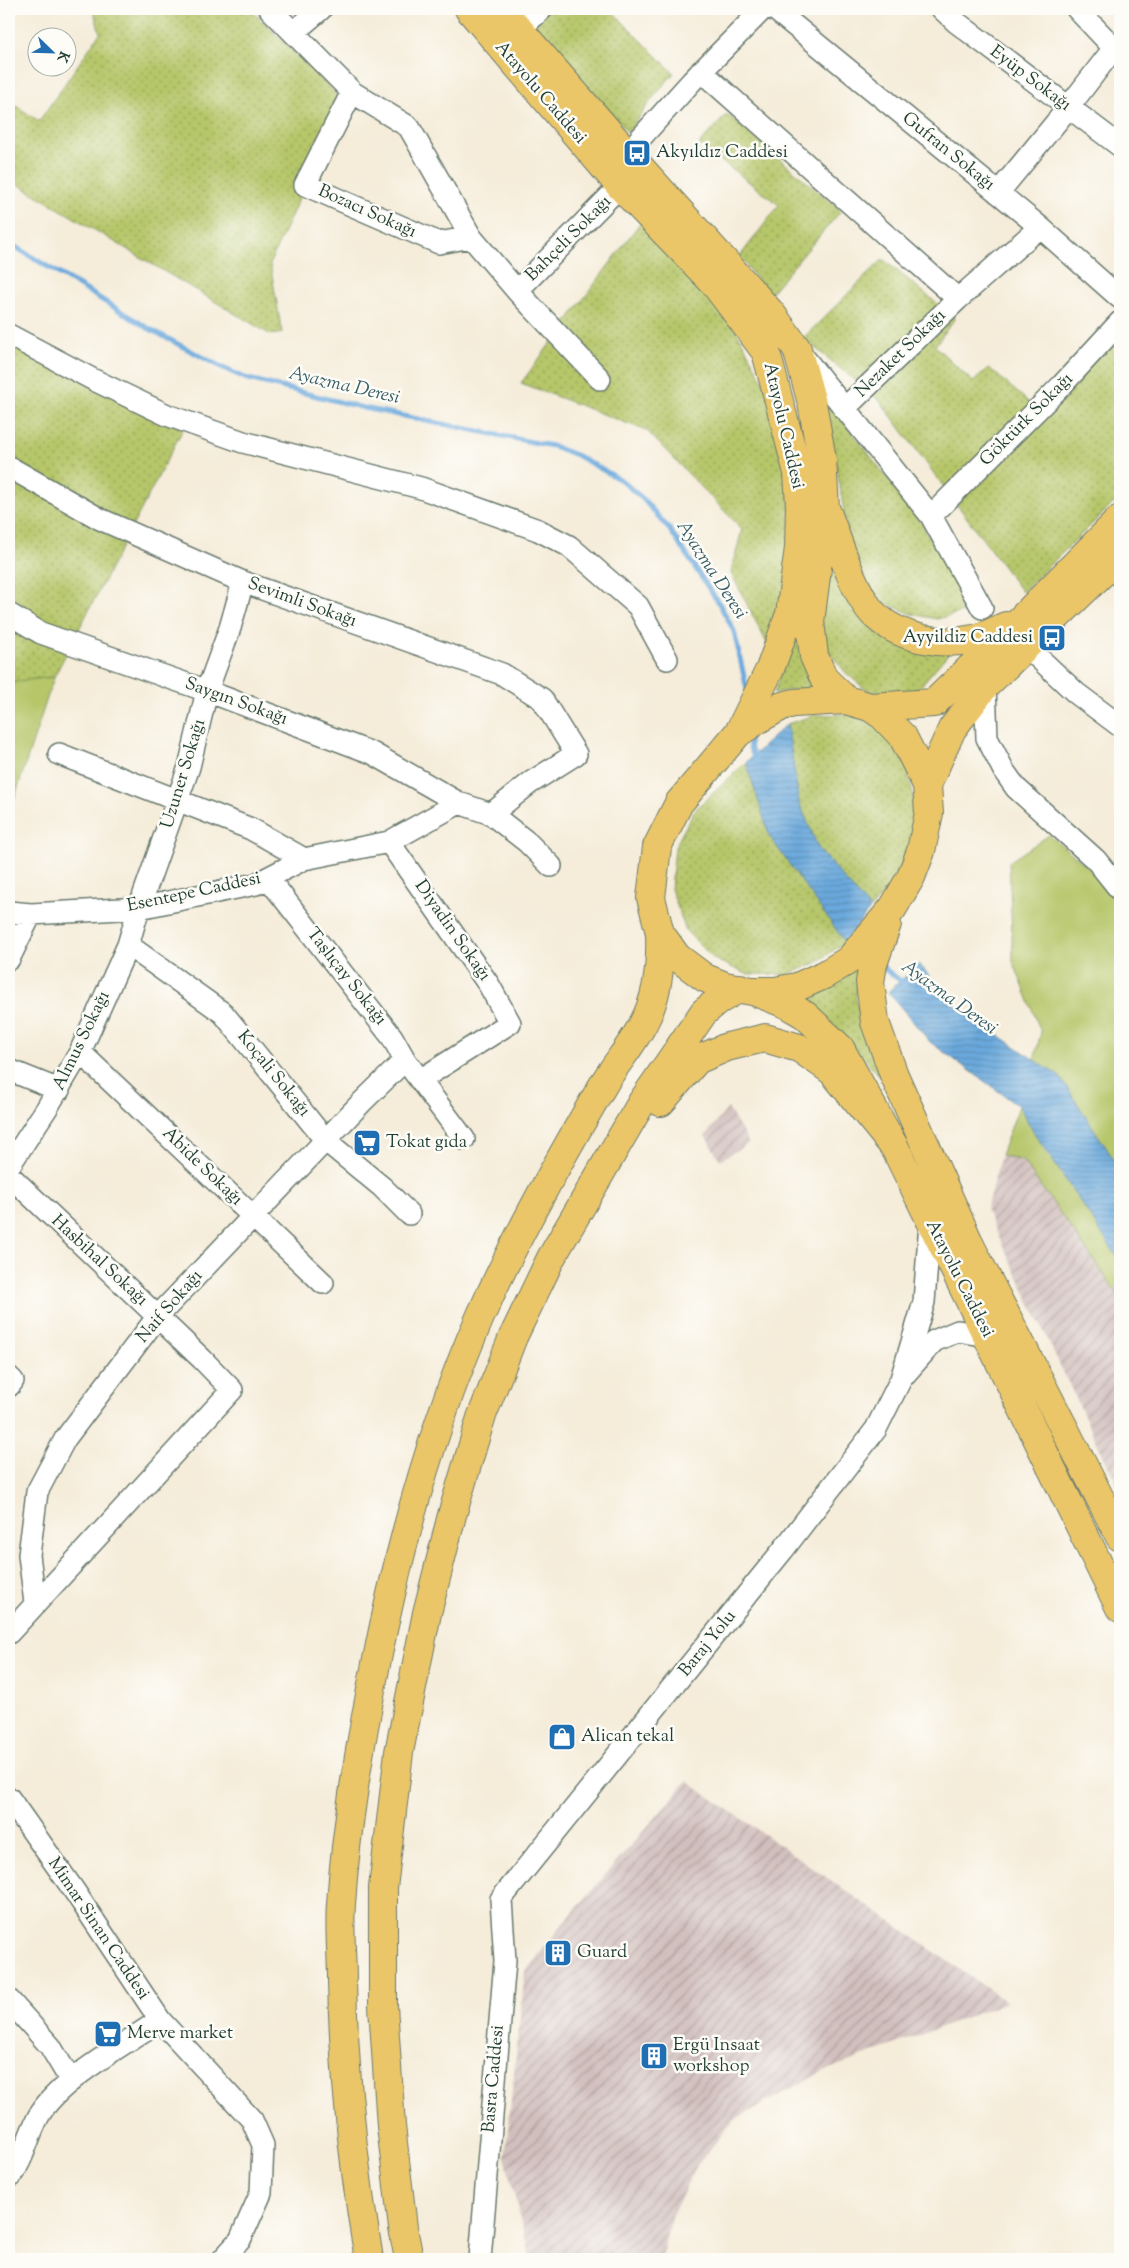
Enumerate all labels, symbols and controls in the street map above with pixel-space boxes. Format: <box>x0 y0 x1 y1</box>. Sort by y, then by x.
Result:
north arrow <box>28 28 78 78</box>
street label: Atayolu Caddesi <box>488 36 592 150</box>
street label: Eyüp Sokağı <box>984 40 1076 118</box>
text: K <box>51 48 73 66</box>
street label: Gufran Sokağı <box>896 106 1000 198</box>
bus stop icon: Akyıldız Caddesi <box>622 138 652 168</box>
place label: Akyıldız Caddesi <box>656 140 788 166</box>
street label: Bozacı Sokağı <box>314 179 420 245</box>
street label: Bahçeli Sokağı <box>520 190 618 288</box>
street label: Nezaket Sokağı <box>850 304 952 404</box>
water label: Ayazma Deresi <box>286 360 402 412</box>
street label: Atayolu Caddesi <box>756 360 810 492</box>
street label: Göktürk Sokağı <box>974 367 1080 473</box>
water label: Ayazma Deresi <box>669 515 753 625</box>
street label: Sevimli Sokağı <box>244 571 360 635</box>
bus stop icon: Ayyildiz Caddesi <box>1037 623 1067 653</box>
place label: Ayyildiz Caddesi <box>903 625 1033 651</box>
street label: Saygın Sokağı <box>181 671 291 733</box>
street label: Uzuner Sokağı <box>155 716 213 832</box>
street label: Esentepe Caddesi <box>125 866 263 920</box>
street label: Diyadin Sokağı <box>407 875 497 987</box>
street label: Taşlıçay Sokağı <box>300 923 392 1031</box>
water label: Ayazma Deresi <box>895 954 1003 1042</box>
street label: Almus Sokağı <box>47 987 117 1095</box>
street label: Koçali Sokağı <box>230 1025 316 1123</box>
street label: Abide Sokağı <box>156 1122 248 1212</box>
supermarket icon: Tokat gıda <box>352 1128 382 1158</box>
place label: Tokat gıda <box>386 1130 467 1156</box>
street label: Hasbihal Sokağı <box>45 1209 153 1313</box>
street label: Atayolu Caddesi <box>918 1216 1000 1342</box>
street label: Naif Sokağı <box>131 1265 209 1349</box>
street label: Baraj Yolu <box>673 1605 743 1683</box>
shop icon: Alican tekal <box>547 1722 577 1752</box>
place label: Alican tekal <box>581 1724 674 1750</box>
street label: Mimar Sinan Caddesi <box>40 1852 156 2006</box>
building icon: Guard <box>543 1938 573 1968</box>
place label: Guard <box>577 1940 627 1966</box>
supermarket icon: Merve market <box>93 2019 123 2049</box>
place label: Merve market <box>127 2021 233 2047</box>
street label: Basra Caddesi <box>476 2024 512 2134</box>
place label: Ergü Insaat workshop <box>673 2033 760 2080</box>
building icon: Ergü Insaat workshop <box>639 2041 669 2071</box>

